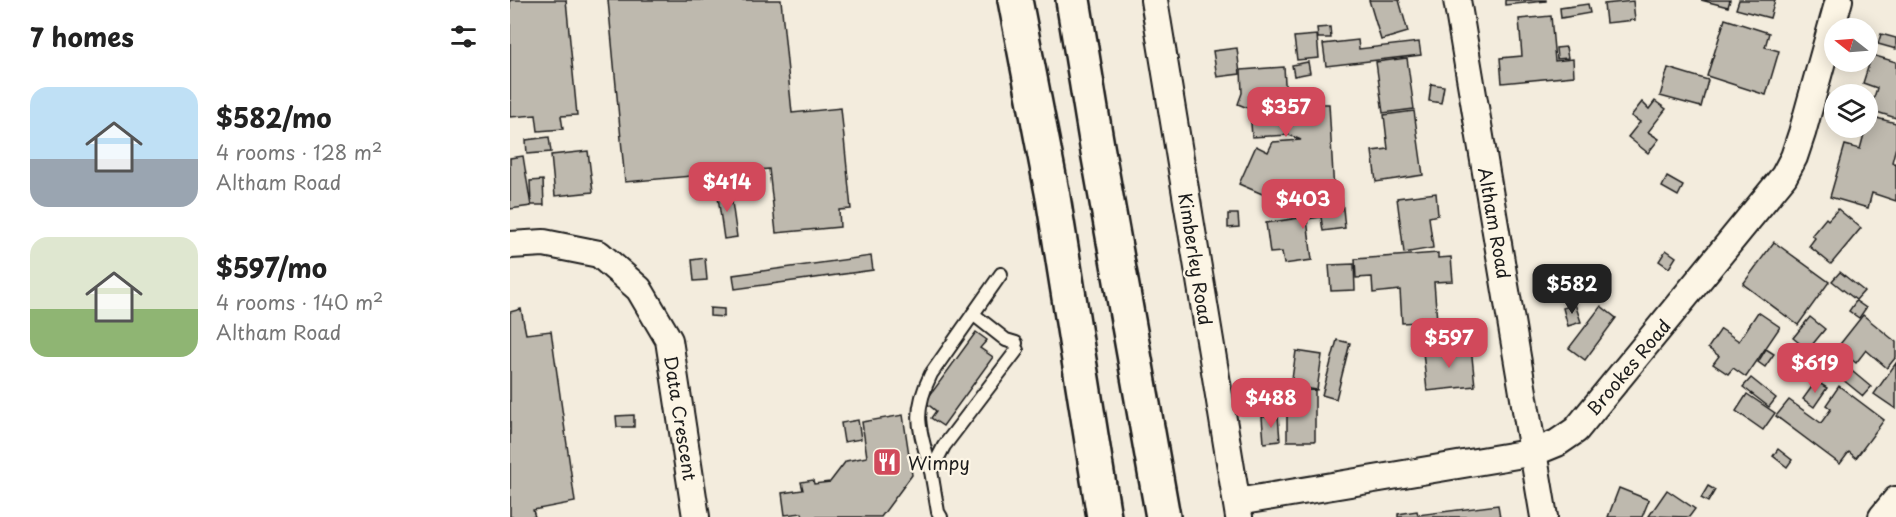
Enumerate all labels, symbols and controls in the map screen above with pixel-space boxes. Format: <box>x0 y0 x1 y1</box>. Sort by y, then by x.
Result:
text: 7 homes <box>30 17 134 56</box>
north arrow <box>1824 18 1878 72</box>
map controls <box>1824 18 1878 138</box>
icon: filters <box>447 20 480 53</box>
button: layers <box>1824 84 1878 138</box>
pin: $357 <box>1250 87 1322 138</box>
text: $357 <box>1261 91 1311 121</box>
text: $582/mo <box>216 98 332 137</box>
icon: home <box>78 111 150 183</box>
text: 4 rooms · 128 m² <box>216 137 382 167</box>
pin: $414 <box>691 162 763 213</box>
street label: Altham Road <box>1472 165 1518 281</box>
text: $414 <box>703 166 751 196</box>
text: Altham Road <box>216 167 341 197</box>
pin: $403 <box>1267 179 1339 230</box>
text: $403 <box>1276 183 1330 213</box>
street label: Kimberley Road <box>1172 191 1220 327</box>
text: $597/mo <box>216 248 327 287</box>
icon: home <box>78 261 150 333</box>
pin: $582 <box>1536 264 1608 315</box>
text: $582 <box>1547 268 1597 298</box>
text: 4 rooms · 140 m² <box>216 287 383 317</box>
street label: Brookes Road <box>1580 313 1676 421</box>
text: Altham Road <box>216 317 341 347</box>
pin: $597 <box>1413 318 1485 369</box>
text: $597 <box>1425 322 1473 352</box>
pin: $619 <box>1779 343 1851 394</box>
text: $619 <box>1791 347 1839 377</box>
street label: Data Crescent <box>658 353 704 483</box>
pin: $488 <box>1235 378 1307 429</box>
text: $488 <box>1245 382 1297 412</box>
restaurant icon: Wimpy <box>871 446 903 478</box>
place label: Wimpy <box>908 449 970 476</box>

